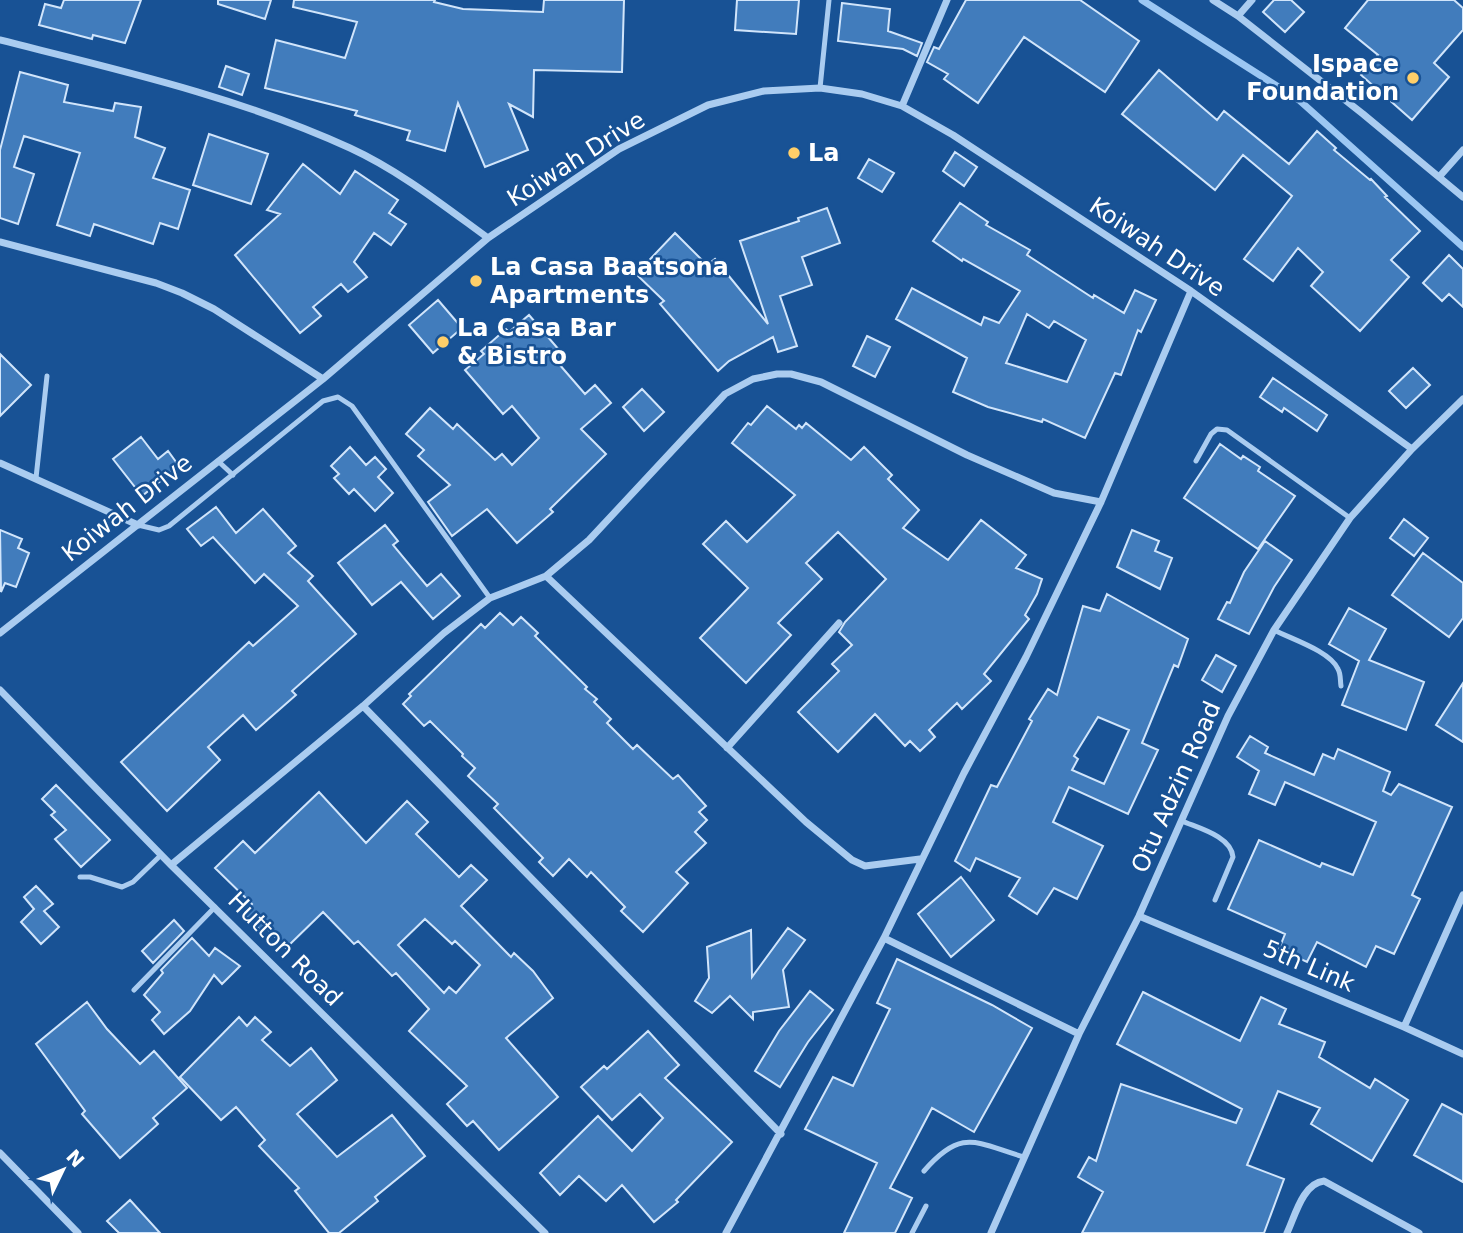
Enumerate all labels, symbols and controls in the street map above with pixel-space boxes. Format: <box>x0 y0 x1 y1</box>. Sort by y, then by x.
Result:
place label: Ispace Foundation <box>1246 50 1399 106</box>
marker: Ispace Foundation <box>1405 70 1421 86</box>
street label: Koiwah Drive <box>502 106 650 212</box>
place label: La <box>808 139 840 167</box>
marker: La <box>786 145 802 161</box>
street label: Koiwah Drive <box>1084 191 1230 303</box>
place label: La Casa Baatsona Apartments <box>490 253 729 309</box>
marker: La Casa Baatsona Apartments <box>468 273 484 289</box>
place label: La Casa Bar & Bistro <box>457 314 616 370</box>
marker: La Casa Bar & Bistro <box>435 334 451 350</box>
street label: Koiwah Drive <box>56 449 198 567</box>
street label: Otu Adzin Road <box>1126 697 1226 877</box>
street label: Hutton Road <box>222 886 348 1012</box>
street label: 5th Link <box>1259 934 1359 998</box>
north arrow <box>28 1135 98 1205</box>
text: N <box>62 1145 89 1172</box>

